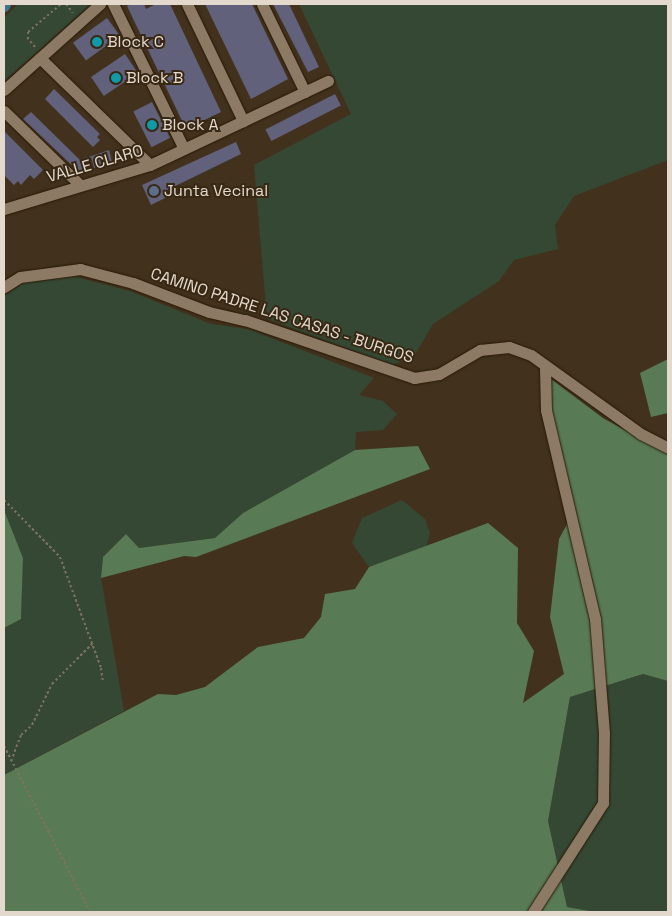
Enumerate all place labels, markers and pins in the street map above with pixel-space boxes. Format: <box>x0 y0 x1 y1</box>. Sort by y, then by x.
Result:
place label: Block C <box>107 32 164 52</box>
marker: Block C <box>91 36 103 48</box>
place label: Block B <box>126 68 183 88</box>
marker: Block B <box>110 72 122 84</box>
place label: Block A <box>162 115 219 135</box>
marker: Block A <box>146 119 158 131</box>
place label: Junta Vecinal <box>164 181 268 201</box>
marker: Junta Vecinal <box>148 185 160 197</box>

